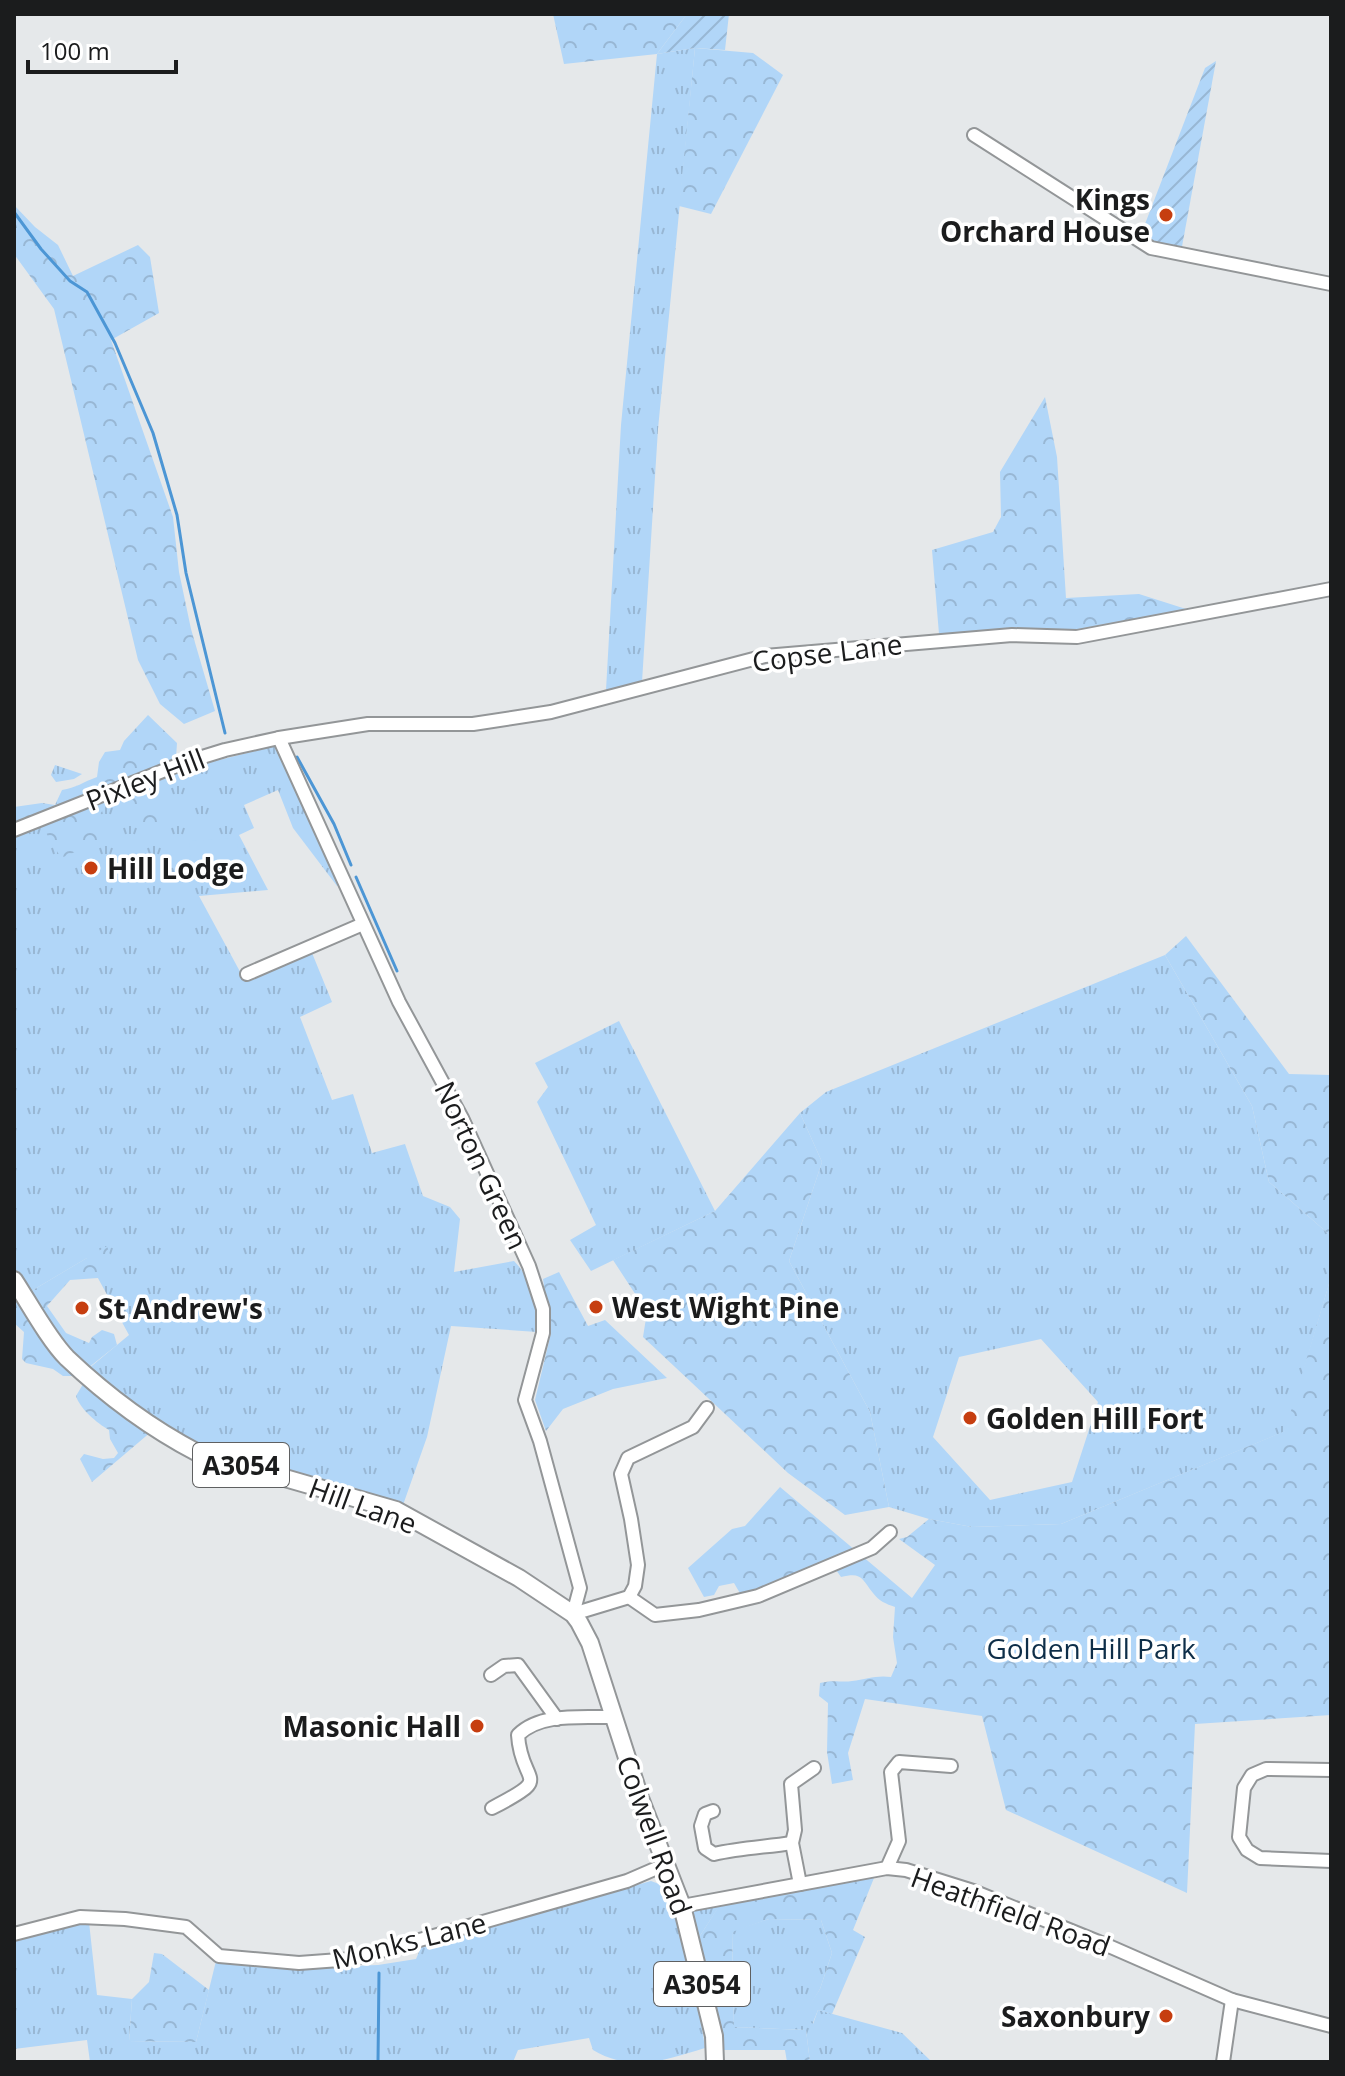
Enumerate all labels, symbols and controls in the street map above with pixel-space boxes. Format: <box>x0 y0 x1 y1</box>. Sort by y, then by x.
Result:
scale bar <box>28 24 176 74</box>
text: 100 m <box>40 34 110 67</box>
place label: Kings Orchard House <box>940 180 1150 250</box>
marker: Kings Orchard House <box>1157 206 1175 224</box>
street label: Copse Lane <box>750 624 904 680</box>
street label: Pixley Hill <box>80 739 210 819</box>
place label: Hill Lodge <box>107 849 245 887</box>
marker: Hill Lodge <box>82 859 100 877</box>
street label: Norton Green <box>427 1075 537 1255</box>
place label: West Wight Pine <box>612 1288 839 1326</box>
place label: St Andrew's <box>98 1289 263 1327</box>
marker: West Wight Pine <box>587 1298 605 1316</box>
marker: St Andrew's <box>73 1299 91 1317</box>
place label: Golden Hill Fort <box>986 1399 1204 1437</box>
marker: Golden Hill Fort <box>961 1409 979 1427</box>
road number: A3054 <box>193 1443 289 1487</box>
street label: Hill Lane <box>304 1468 422 1542</box>
park label: Golden Hill Park <box>986 1629 1196 1667</box>
place label: Masonic Hall <box>282 1707 461 1745</box>
marker: Masonic Hall <box>468 1717 486 1735</box>
street label: Colwell Road <box>609 1750 701 1920</box>
street label: Heathfield Road <box>906 1857 1116 1965</box>
street label: Monks Lane <box>328 1902 490 1978</box>
road number: A3054 <box>654 1962 750 2006</box>
place label: Saxonbury <box>1001 1997 1150 2035</box>
marker: Saxonbury <box>1157 2007 1175 2025</box>

